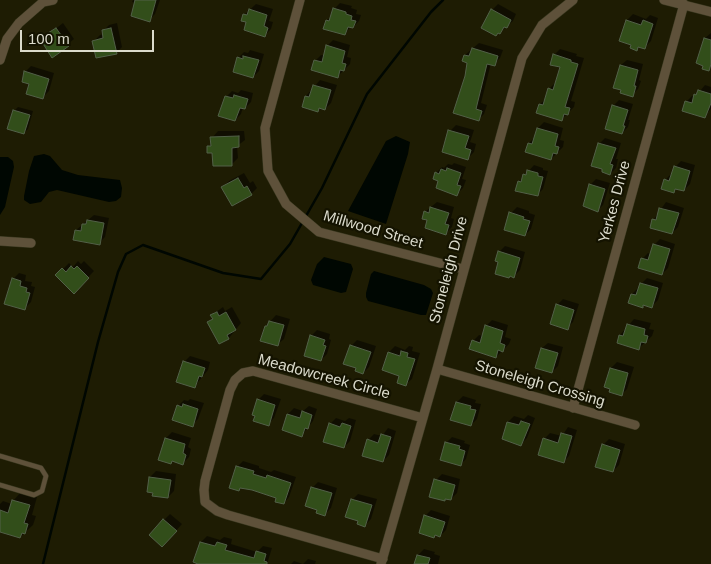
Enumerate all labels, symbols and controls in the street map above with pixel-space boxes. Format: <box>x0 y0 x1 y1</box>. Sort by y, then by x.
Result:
scale bar <box>22 20 156 52</box>
text: 100 m <box>28 30 70 47</box>
street label: Yerkes Drive <box>595 159 635 245</box>
street label: Millwood Street <box>321 207 425 253</box>
street label: Stoneleigh Drive <box>426 215 472 325</box>
street label: Meadowcreek Circle <box>256 351 392 403</box>
street label: Stoneleigh Crossing <box>473 357 607 411</box>

